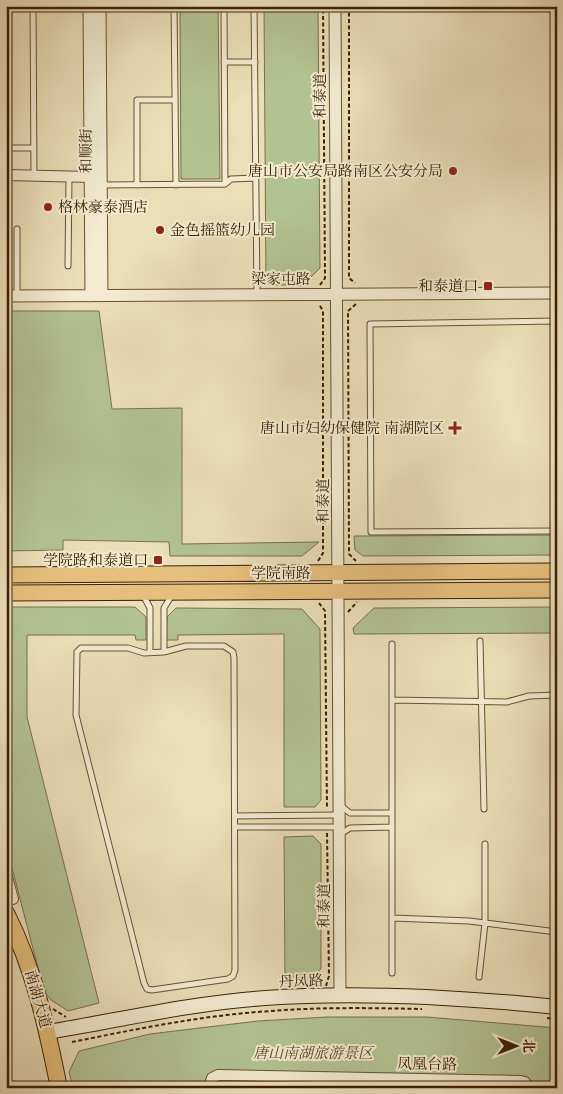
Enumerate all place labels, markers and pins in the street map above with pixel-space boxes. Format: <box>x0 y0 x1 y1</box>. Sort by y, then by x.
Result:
place label: 唐山市公安局路南区公安分局 <box>248 161 443 180</box>
marker: 唐山市公安局路南区公安分局 <box>447 165 459 177</box>
place label: 格林豪泰酒店 <box>58 197 148 216</box>
marker: 格林豪泰酒店 <box>42 201 54 213</box>
place label: 金色摇篮幼儿园 <box>170 220 275 239</box>
marker: 金色摇篮幼儿园 <box>154 224 166 236</box>
place label: 和泰道口 <box>418 276 478 295</box>
marker: 和泰道口 <box>482 280 494 292</box>
place label: 唐山市妇幼保健院 南湖院区 <box>260 418 444 437</box>
marker: 唐山市妇幼保健院 南湖院区 <box>448 421 462 435</box>
place label: 学院路和泰道口 <box>43 550 148 569</box>
marker: 学院路和泰道口 <box>152 554 164 566</box>

